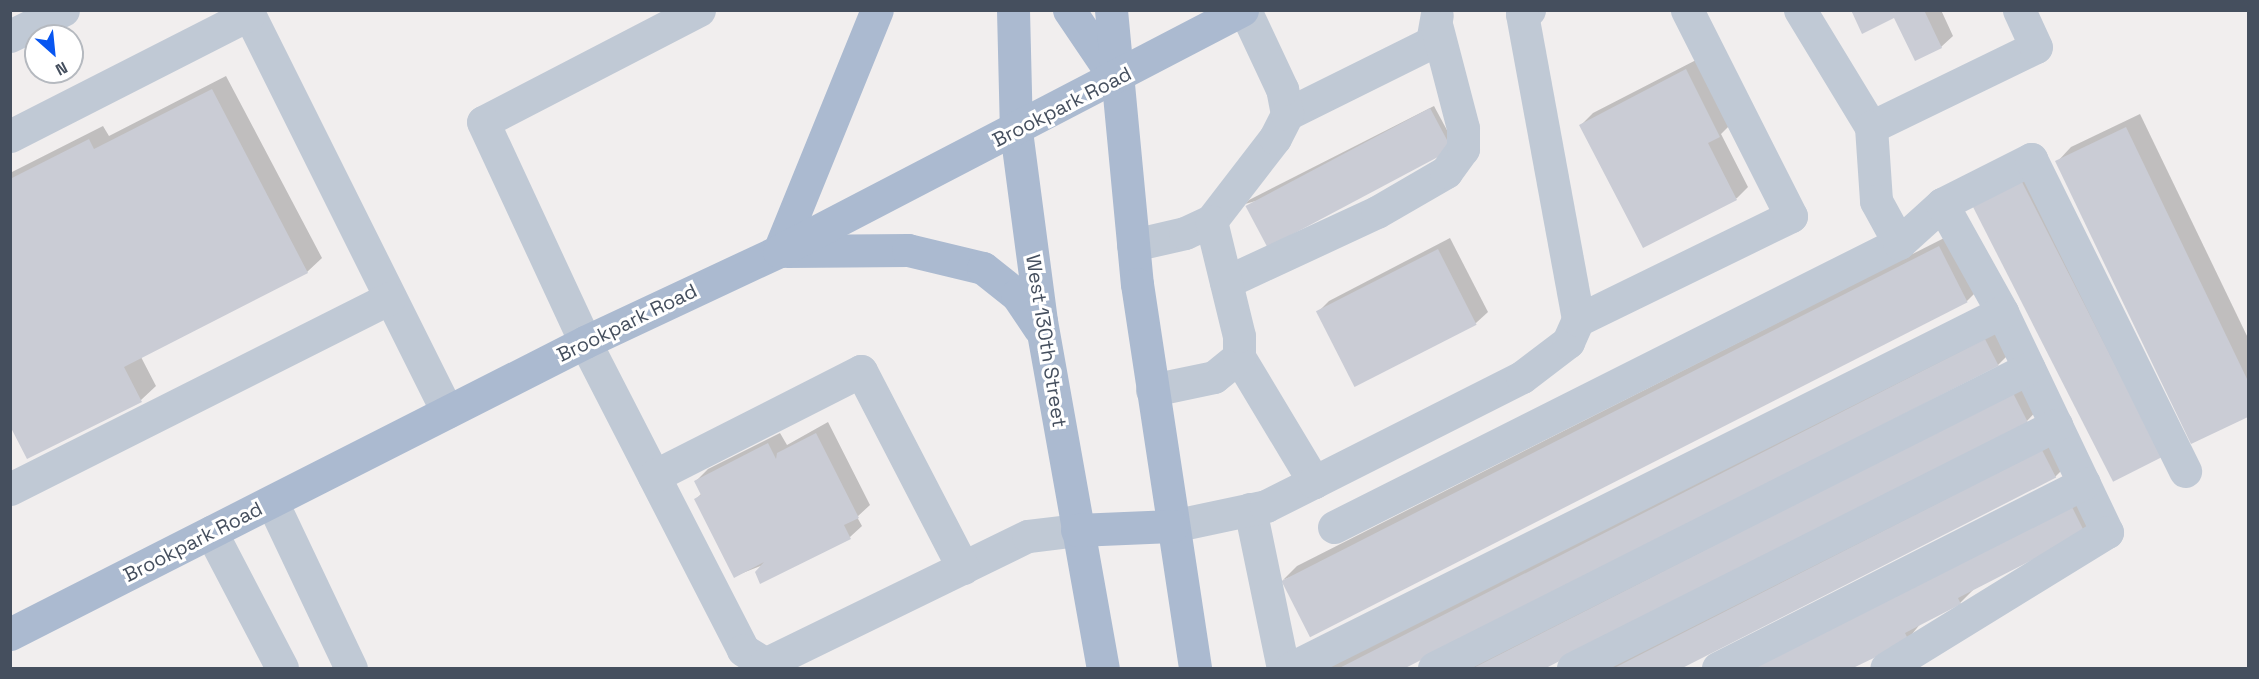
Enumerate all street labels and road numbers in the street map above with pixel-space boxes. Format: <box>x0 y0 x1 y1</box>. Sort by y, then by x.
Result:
street label: Brookpark Road <box>988 62 1136 152</box>
street label: West 130th Street <box>1020 253 1072 429</box>
street label: Brookpark Road <box>553 279 701 367</box>
street label: Brookpark Road <box>119 497 267 587</box>

